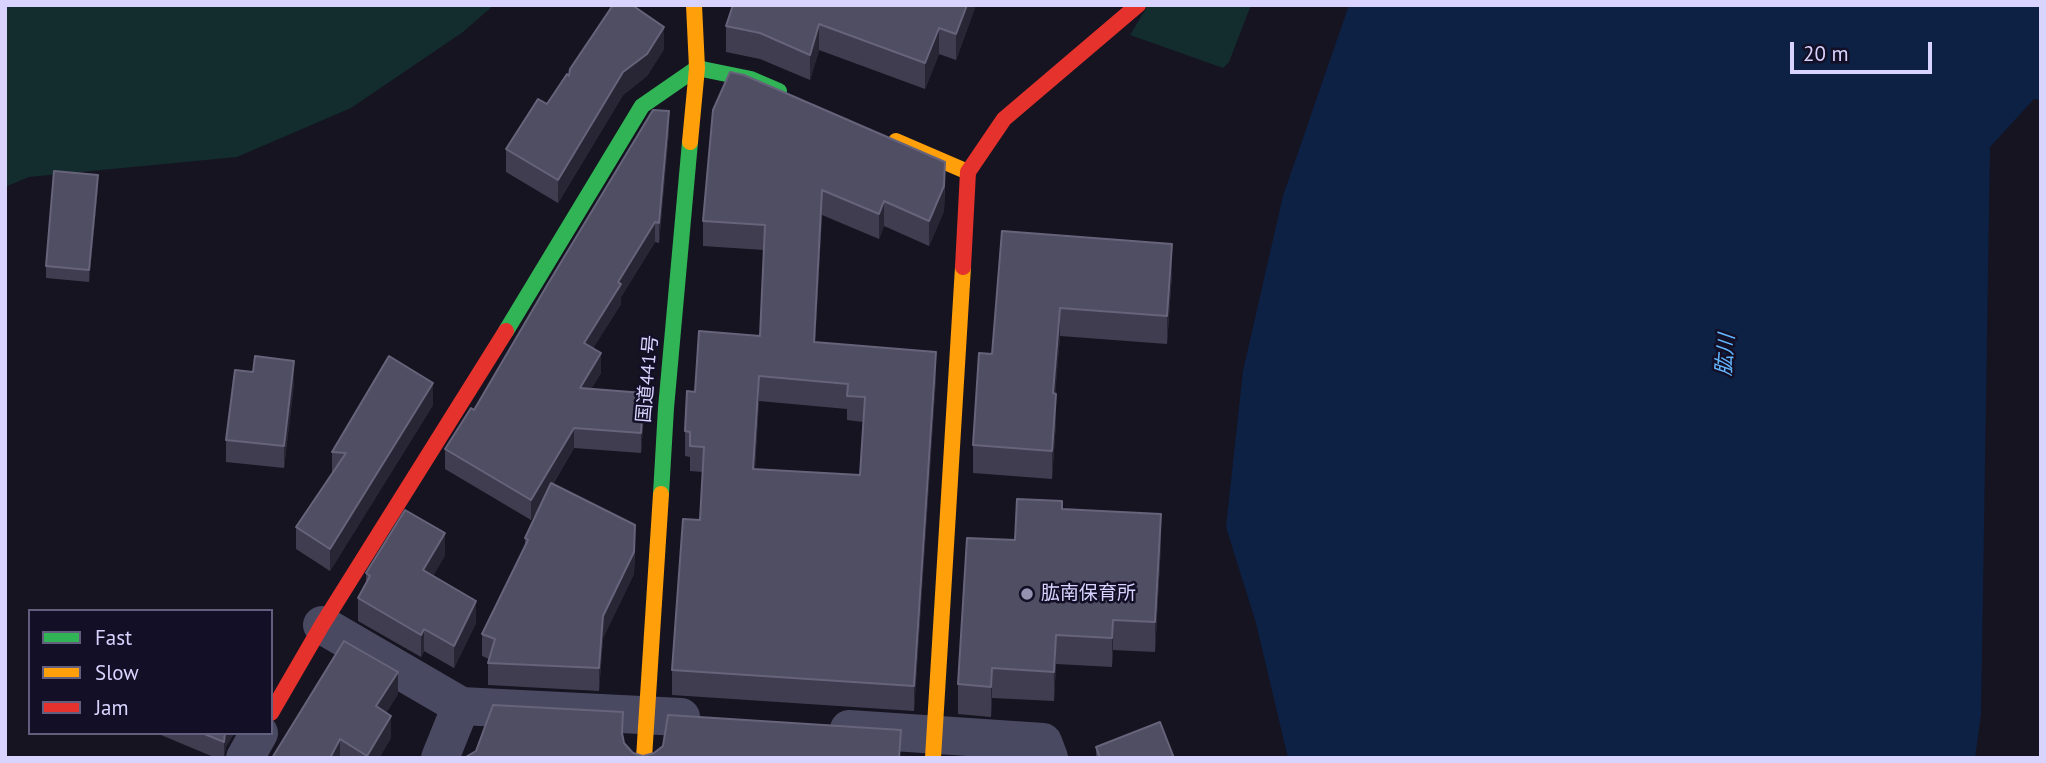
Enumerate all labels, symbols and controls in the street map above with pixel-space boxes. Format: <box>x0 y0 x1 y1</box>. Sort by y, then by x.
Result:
scale bar <box>1794 28 1936 72</box>
text: 20 m <box>1803 40 1849 67</box>
water label: 肱川 <box>1712 333 1740 377</box>
street label: 国道441号 <box>633 334 663 424</box>
place label: 肱南保育所 <box>1041 583 1136 605</box>
marker: 肱南保育所 <box>1019 586 1035 602</box>
legend <box>28 609 273 735</box>
text: Fast <box>95 624 132 651</box>
text: Slow <box>95 659 139 686</box>
text: Jam <box>95 694 129 721</box>

